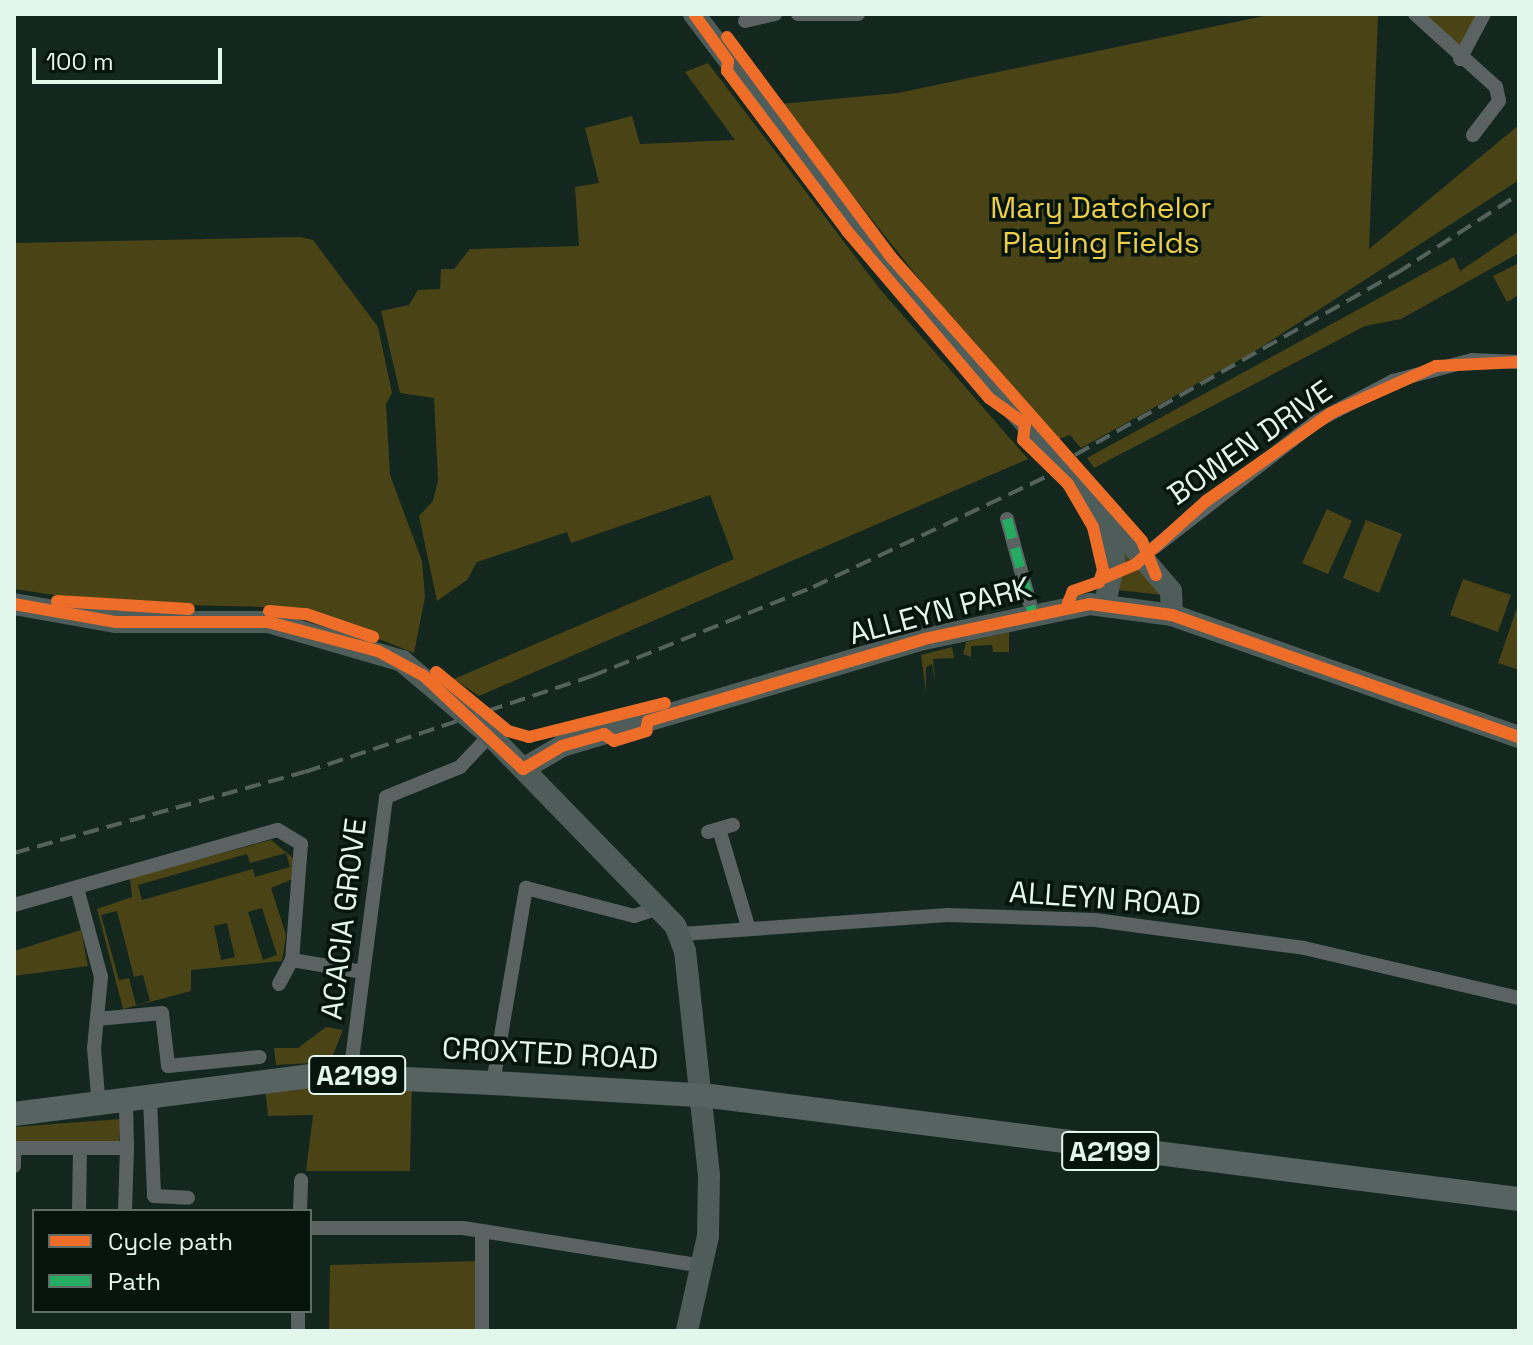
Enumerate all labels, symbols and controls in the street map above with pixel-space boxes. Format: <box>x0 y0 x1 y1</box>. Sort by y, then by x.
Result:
scale bar <box>36 32 226 82</box>
text: 100 m <box>46 46 114 77</box>
park label: Mary Datchelor Playing Fields <box>990 190 1212 260</box>
street label: BOWEN DRIVE <box>1161 373 1339 513</box>
street label: ALLEYN PARK <box>845 569 1035 653</box>
street label: ACACIA GROVE <box>314 816 374 1022</box>
street label: ALLEYN ROAD <box>1008 874 1202 924</box>
street label: CROXTED ROAD <box>441 1030 659 1078</box>
road number: A2199 <box>307 1051 407 1099</box>
road number: A2199 <box>1060 1127 1160 1175</box>
legend <box>32 1209 312 1313</box>
text: Cycle path <box>108 1226 233 1257</box>
text: Path <box>108 1266 161 1297</box>

